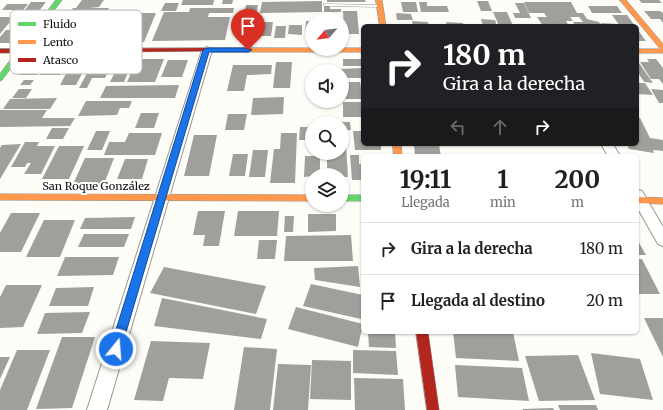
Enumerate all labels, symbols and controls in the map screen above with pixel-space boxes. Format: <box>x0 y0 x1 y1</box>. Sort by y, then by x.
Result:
pin <box>231 9 265 50</box>
legend <box>10 10 142 74</box>
north arrow <box>305 12 349 56</box>
map controls <box>305 12 349 212</box>
icon: arrive <box>237 15 259 37</box>
text: Fluido <box>43 17 77 31</box>
text: Lento <box>43 35 74 49</box>
text: 180 m <box>443 37 526 73</box>
icon: right <box>377 40 429 92</box>
text: Atasco <box>42 53 79 67</box>
button: sound <box>305 64 349 108</box>
text: Gira a la derecha <box>443 72 585 95</box>
button: search <box>305 116 349 160</box>
icon: left <box>447 116 469 138</box>
icon: ahead <box>489 116 511 138</box>
icon: right <box>531 116 553 138</box>
text: 19:11 <box>400 164 451 195</box>
text: 1 <box>497 164 508 195</box>
text: 200 <box>555 164 600 195</box>
button: layers <box>305 168 349 212</box>
street label: San Roque González <box>42 179 150 193</box>
text: Llegada <box>401 194 450 211</box>
text: min <box>490 194 516 211</box>
text: m <box>571 194 584 211</box>
icon: right <box>377 238 399 260</box>
text: Gira a la derecha <box>411 239 533 258</box>
text: 180 m <box>580 239 623 258</box>
icon: arrive <box>377 290 399 312</box>
text: Llegada al destino <box>411 291 545 310</box>
text: 20 m <box>586 291 623 310</box>
position arrow <box>95 328 137 370</box>

